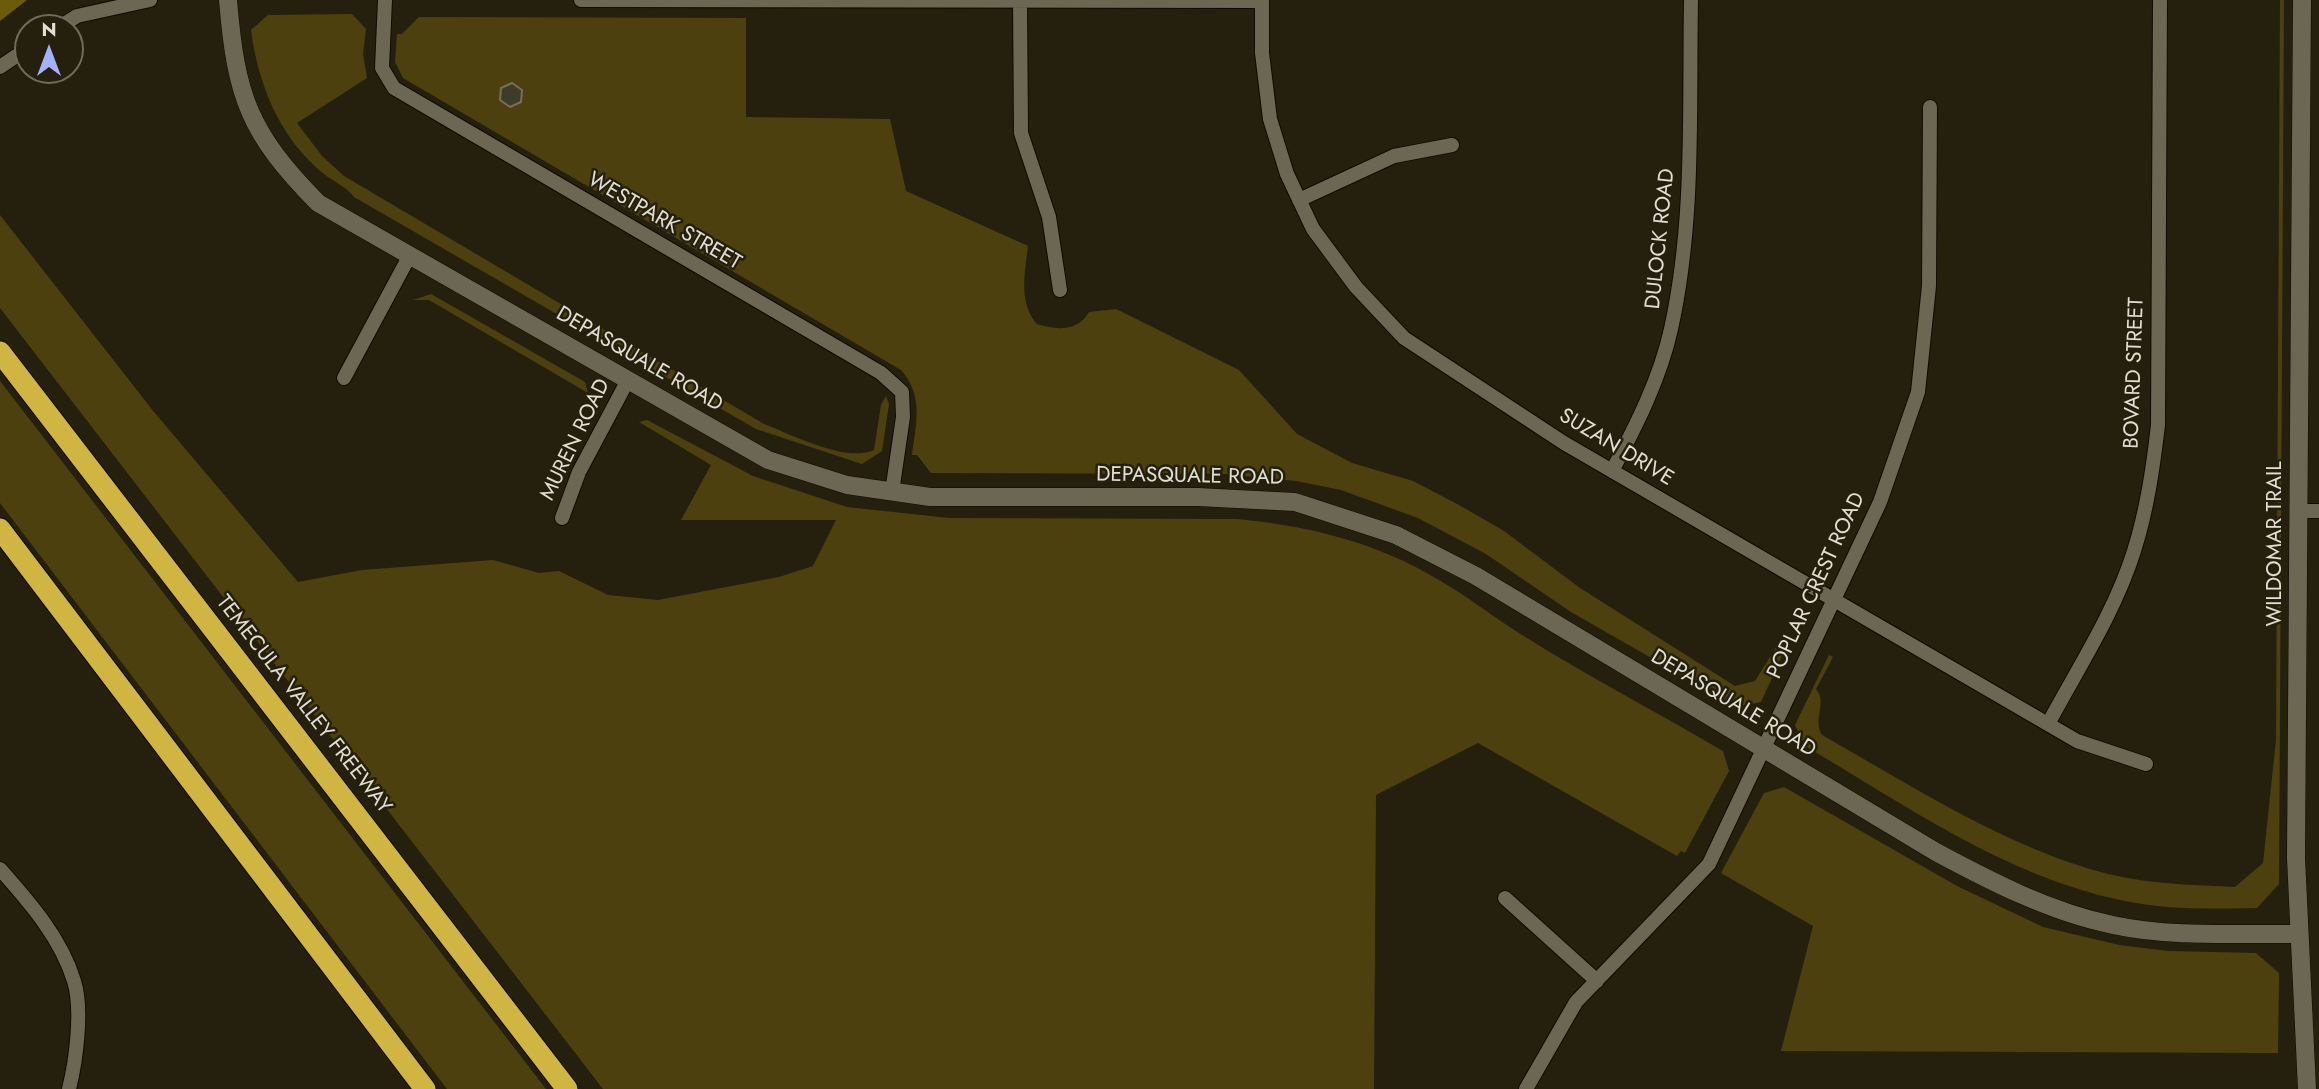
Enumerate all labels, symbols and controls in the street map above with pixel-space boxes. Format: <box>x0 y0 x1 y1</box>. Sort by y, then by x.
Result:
north arrow <box>14 14 84 84</box>
text: N <box>41 16 57 43</box>
street label: DULOCK ROAD <box>1641 167 1681 311</box>
street label: WESTPARK STREET <box>583 168 745 276</box>
street label: BOVARD STREET <box>2120 297 2150 449</box>
street label: DEPASQUALE ROAD <box>551 302 727 418</box>
street label: MUREN ROAD <box>536 375 616 505</box>
street label: SUZAN DRIVE <box>1554 404 1678 492</box>
street label: WILDOMAR TRAIL <box>2263 461 2289 627</box>
street label: DEPASQUALE ROAD <box>1096 463 1284 491</box>
street label: POPLAR CREST ROAD <box>1763 489 1871 683</box>
street label: TEMECULA VALLEY FREEWAY <box>210 591 396 819</box>
street label: DEPASQUALE ROAD <box>1646 645 1820 763</box>

